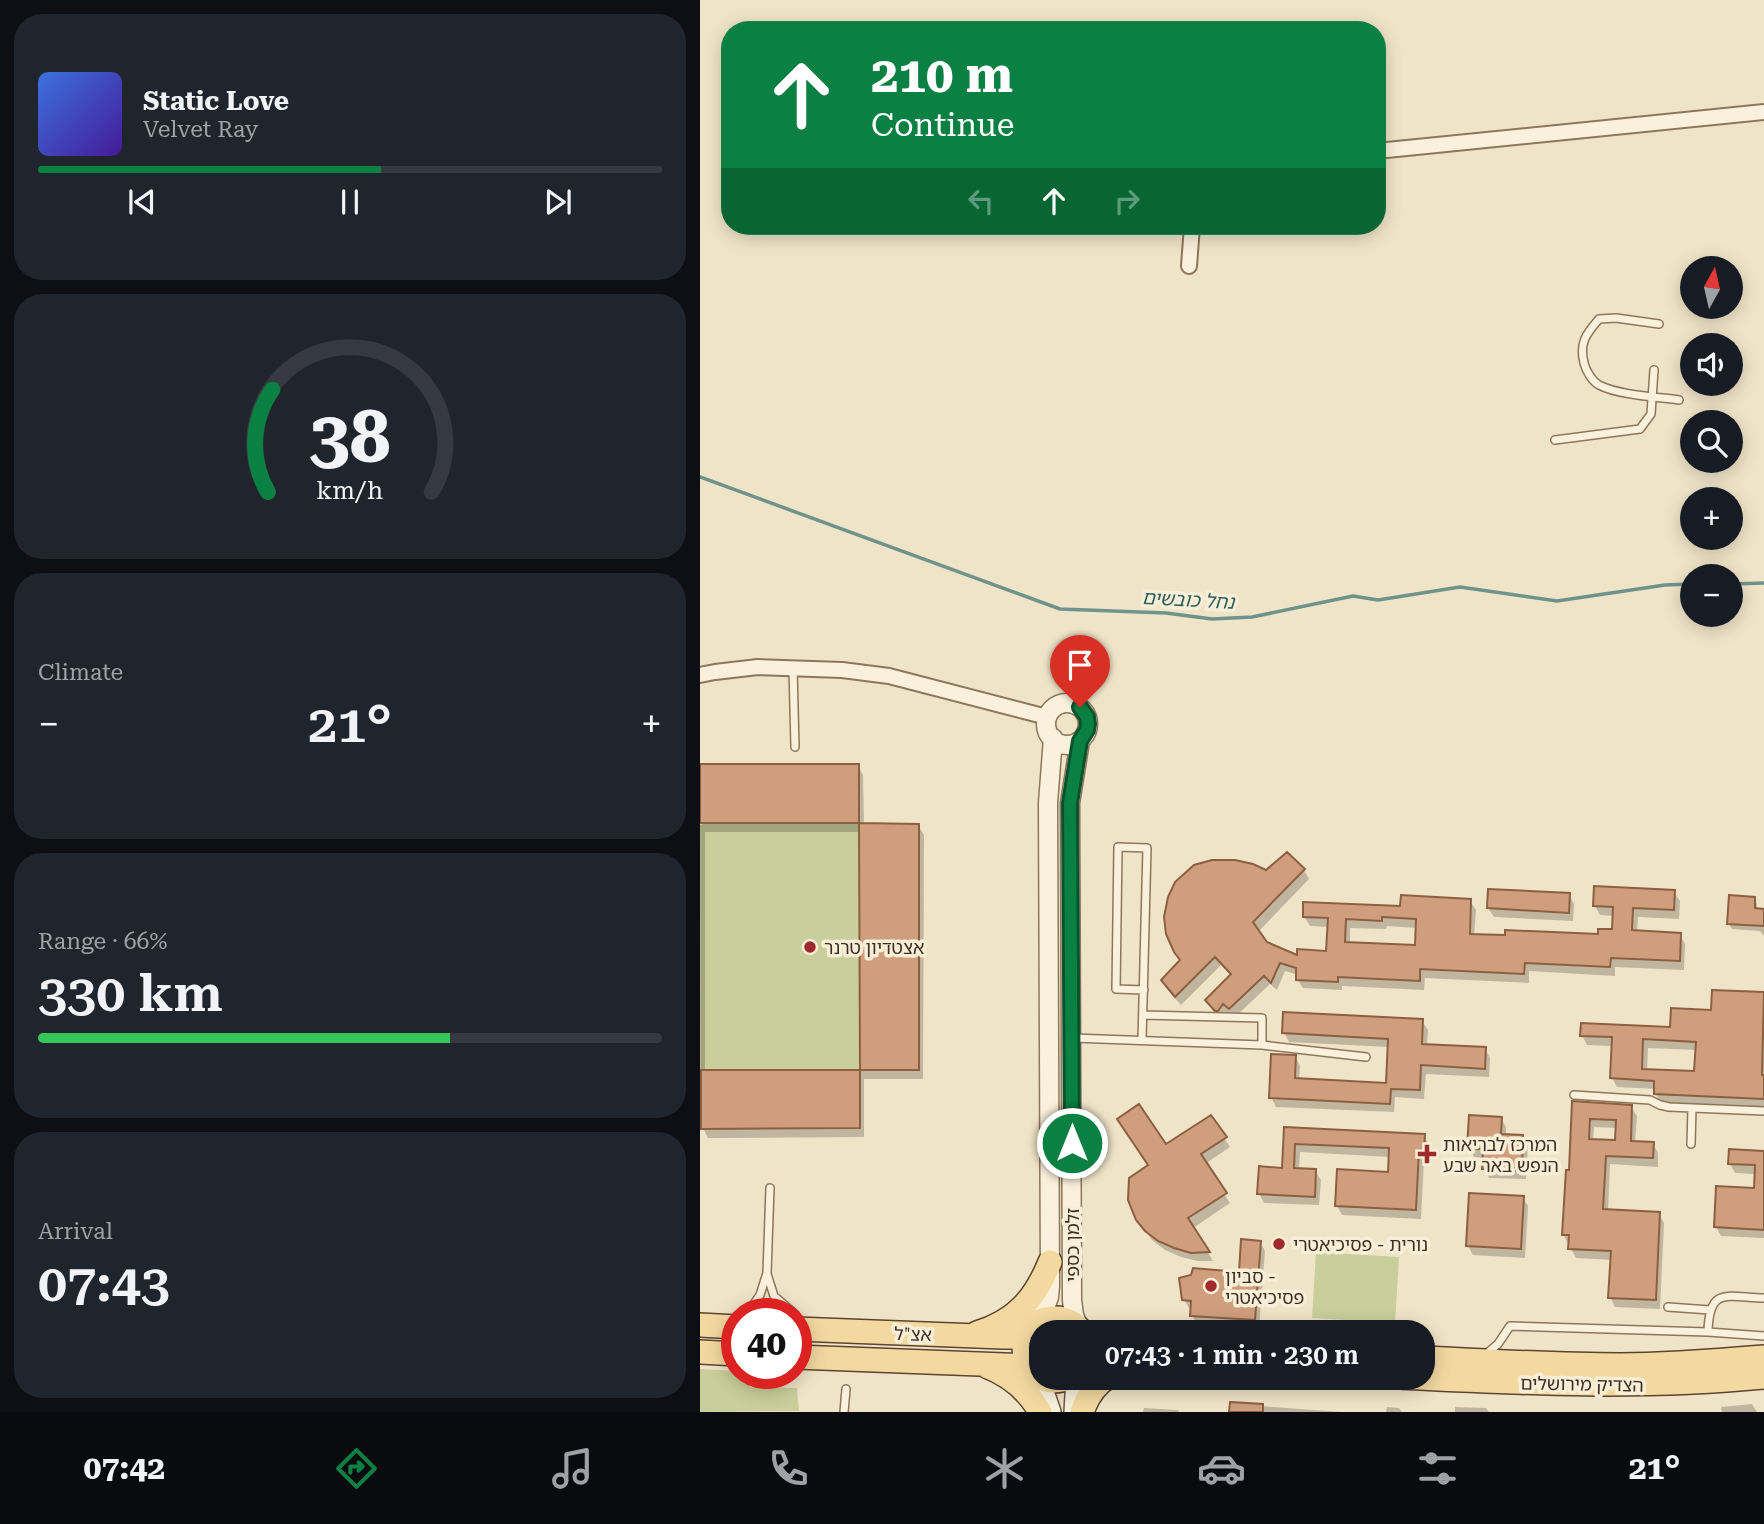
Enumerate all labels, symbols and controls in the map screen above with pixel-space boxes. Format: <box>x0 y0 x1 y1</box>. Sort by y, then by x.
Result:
text: 210 m <box>871 47 1013 104</box>
icon: ahead <box>756 49 847 140</box>
text: Static Love <box>143 86 289 116</box>
text: Continue <box>871 106 1014 144</box>
text: Velvet Ray <box>143 116 258 143</box>
icon: left <box>962 182 1000 220</box>
icon: ahead <box>1035 182 1073 220</box>
icon: right <box>1108 182 1146 220</box>
icon: previous <box>123 183 161 221</box>
icon: pause <box>331 183 369 221</box>
icon: next <box>539 183 577 221</box>
north arrow <box>1680 256 1743 318</box>
map controls <box>1680 256 1743 627</box>
button: sound <box>1680 333 1743 396</box>
text: 38 <box>309 396 391 481</box>
button: search <box>1680 410 1743 473</box>
text: km/h <box>317 476 383 505</box>
button: + <box>1680 487 1743 550</box>
button: − <box>1680 564 1743 627</box>
water label: נחל כובשים <box>1141 586 1237 614</box>
pin <box>1050 635 1110 707</box>
icon: arrive <box>1061 646 1099 684</box>
text: Climate <box>38 659 123 686</box>
text: 21° <box>308 694 392 755</box>
text: − <box>38 702 59 746</box>
text: + <box>641 702 662 746</box>
text: Range · 66% <box>38 928 167 955</box>
place label: אצטדיון טרנר <box>824 937 924 958</box>
marker: אצטדיון טרנר <box>802 939 818 955</box>
text: 330 km <box>38 963 223 1024</box>
position arrow <box>1035 1106 1109 1180</box>
place label: המרכז לבריאות הנפש באר שבע <box>1443 1134 1559 1176</box>
marker: המרכז לבריאות הנפש באר שבע <box>1417 1144 1437 1164</box>
street label: זלמן כספי <box>1062 1208 1083 1282</box>
text: Arrival <box>38 1218 113 1245</box>
place label: נורית - פסיכיאטרי <box>1293 1234 1428 1255</box>
marker: נורית - פסיכיאטרי <box>1271 1236 1287 1252</box>
text: 07:43 <box>38 1253 170 1314</box>
place label: סביון - פסיכיאטרי <box>1225 1266 1304 1308</box>
marker: סביון - פסיכיאטרי <box>1203 1278 1219 1294</box>
speed limit sign: 40 <box>721 1298 812 1389</box>
street label: אצ"ל <box>894 1323 932 1345</box>
text: 07:43 · 1 min · 230 m <box>1105 1340 1359 1370</box>
street label: הצדיק מירושלים <box>1520 1372 1644 1396</box>
icon: directions <box>332 1444 381 1493</box>
icon: music <box>548 1444 597 1493</box>
icon: phone <box>764 1444 813 1493</box>
icon: climate <box>980 1444 1029 1493</box>
icon: car <box>1197 1444 1246 1493</box>
icon: filters <box>1413 1444 1462 1493</box>
text: 07:42 <box>84 1449 165 1487</box>
text: 21° <box>1629 1449 1680 1487</box>

